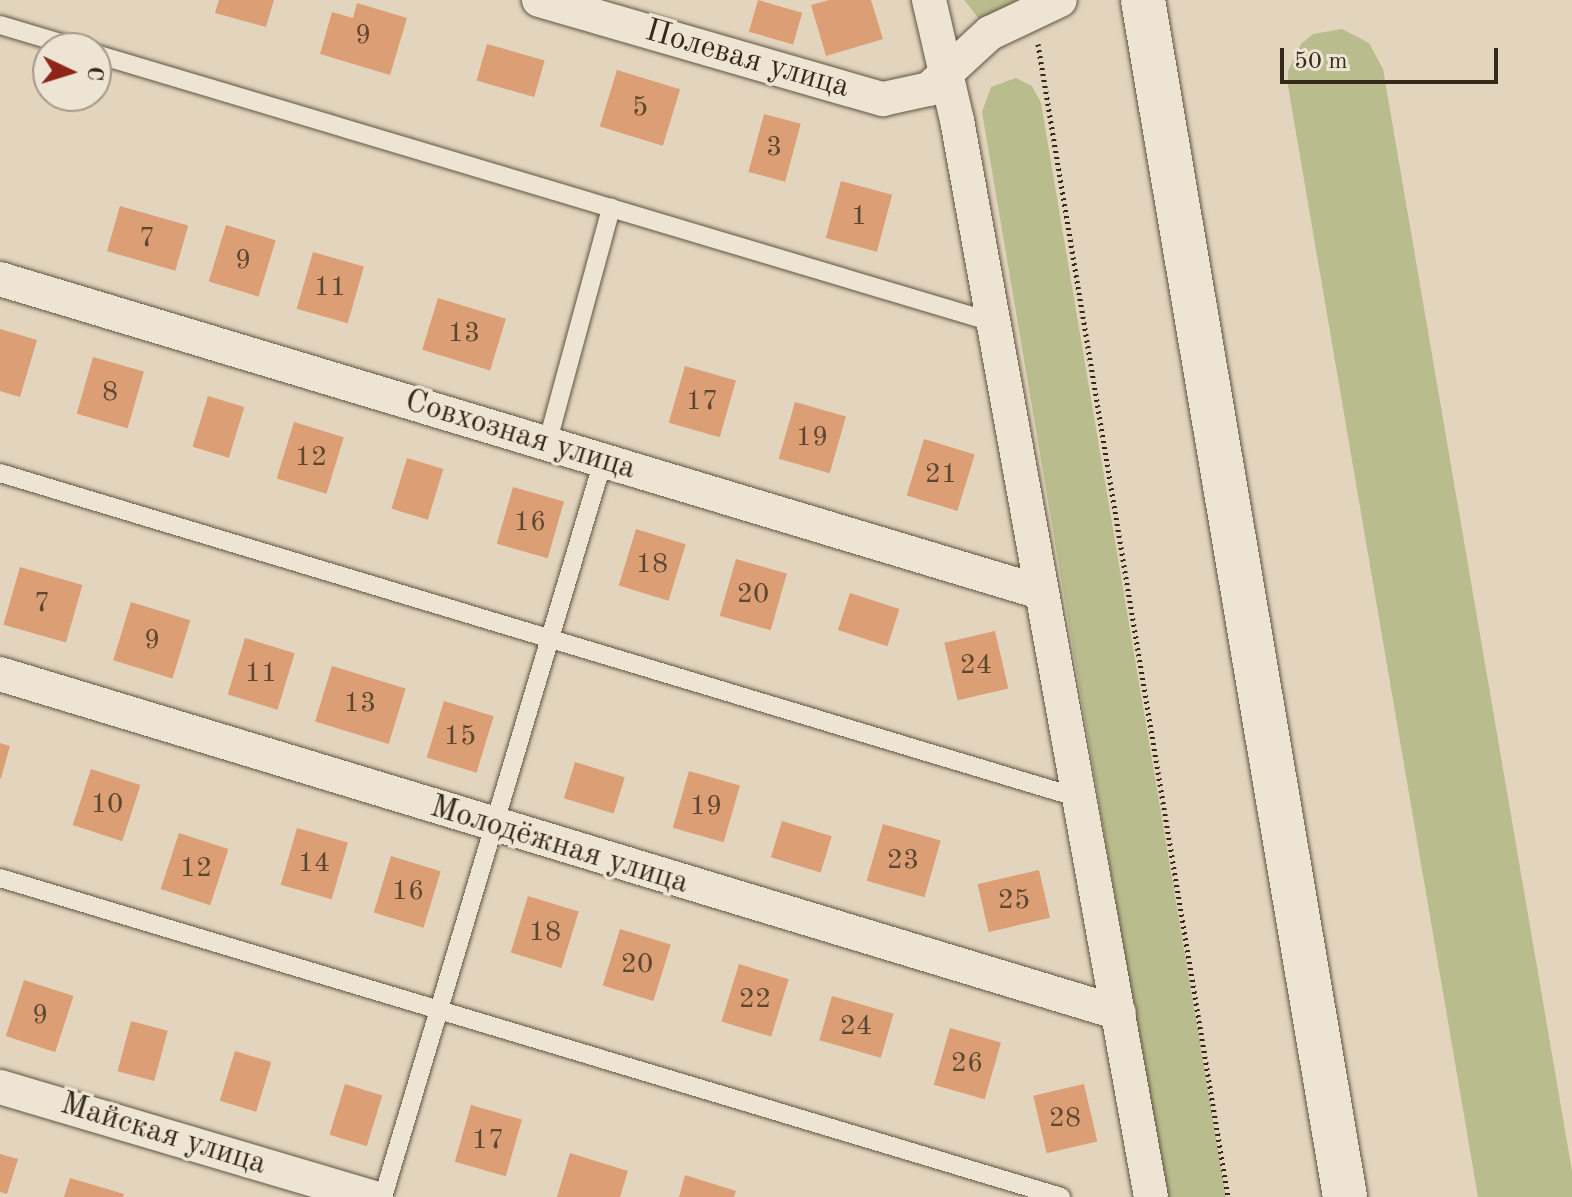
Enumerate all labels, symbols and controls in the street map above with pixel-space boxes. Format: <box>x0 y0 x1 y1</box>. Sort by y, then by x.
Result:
street label: Полевая улица <box>641 13 853 107</box>
house number: 9 <box>355 19 371 53</box>
north arrow <box>32 32 112 112</box>
scale bar <box>1284 32 1502 82</box>
text: 50 m <box>1294 50 1348 74</box>
text: С <box>82 66 105 82</box>
house number: 5 <box>632 91 648 125</box>
house number: 3 <box>766 131 782 165</box>
house number: 1 <box>851 200 867 234</box>
house number: 7 <box>139 222 155 256</box>
house number: 9 <box>235 244 251 278</box>
house number: 11 <box>314 271 346 305</box>
house number: 13 <box>448 317 480 351</box>
house number: 8 <box>102 376 118 410</box>
street label: Совхозная улица <box>400 383 640 489</box>
house number: 17 <box>686 385 718 419</box>
house number: 19 <box>796 421 828 455</box>
house number: 12 <box>295 441 327 475</box>
house number: 21 <box>925 458 957 492</box>
house number: 16 <box>514 506 546 540</box>
house number: 18 <box>636 548 668 582</box>
house number: 20 <box>737 578 769 612</box>
house number: 7 <box>34 587 50 621</box>
house number: 9 <box>144 624 160 658</box>
house number: 24 <box>960 649 992 683</box>
house number: 11 <box>245 657 277 691</box>
house number: 13 <box>344 687 376 721</box>
house number: 15 <box>444 720 476 754</box>
house number: 10 <box>91 788 123 822</box>
street label: Молодёжная улица <box>425 788 693 904</box>
house number: 19 <box>690 790 722 824</box>
house number: 23 <box>887 844 919 878</box>
house number: 14 <box>298 847 330 881</box>
house number: 12 <box>180 852 212 886</box>
house number: 16 <box>392 875 424 909</box>
house number: 25 <box>998 884 1030 918</box>
house number: 18 <box>529 916 561 950</box>
house number: 20 <box>621 948 653 982</box>
house number: 22 <box>739 983 771 1017</box>
house number: 9 <box>32 999 48 1033</box>
house number: 24 <box>840 1010 872 1044</box>
house number: 26 <box>951 1047 983 1081</box>
street label: Майская улица <box>55 1085 271 1185</box>
house number: 28 <box>1049 1102 1081 1136</box>
house number: 17 <box>472 1124 504 1158</box>

